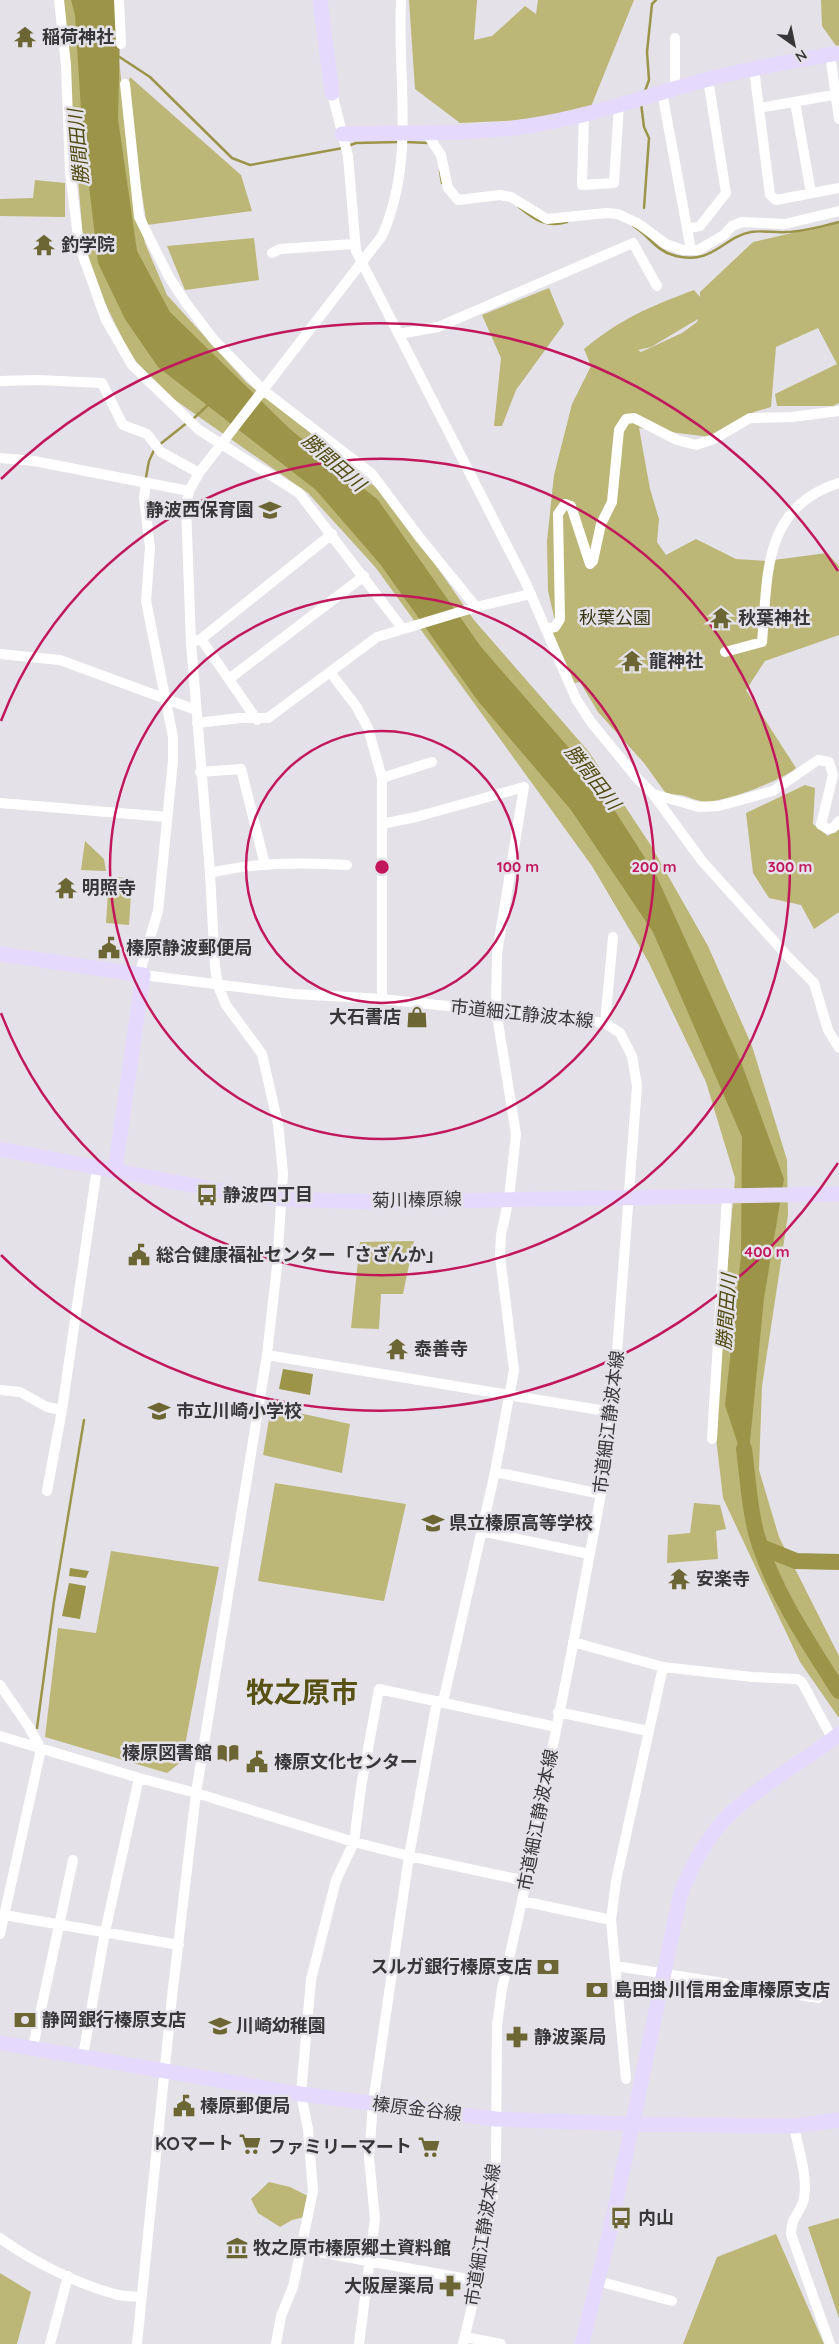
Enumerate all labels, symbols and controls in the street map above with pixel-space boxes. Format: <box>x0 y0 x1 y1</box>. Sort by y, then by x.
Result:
north arrow <box>769 20 819 70</box>
temple icon: 稲荷神社 <box>12 24 38 50</box>
place label: 稲荷神社 <box>42 25 114 48</box>
text: N <box>792 46 810 66</box>
water label: 勝間田川 <box>63 106 93 186</box>
temple icon: 釣学院 <box>31 232 57 258</box>
place label: 釣学院 <box>61 233 115 256</box>
water label: 勝間田川 <box>297 428 372 497</box>
school or university icon: 静波西保育園 <box>257 497 283 523</box>
place label: 静波西保育園 <box>146 498 254 521</box>
temple icon: 秋葉神社 <box>708 605 734 631</box>
park label: 秋葉公園 <box>579 606 651 629</box>
place label: 秋葉神社 <box>738 606 810 629</box>
temple icon: 龍神社 <box>619 648 645 674</box>
place label: 龍神社 <box>649 649 703 672</box>
water label: 勝間田川 <box>560 740 627 816</box>
text: 100 m <box>497 857 539 876</box>
text: 200 m <box>632 857 677 876</box>
text: 300 m <box>768 857 812 876</box>
centre of rings <box>373 858 391 876</box>
temple icon: 明照寺 <box>53 875 79 901</box>
place label: 明照寺 <box>82 876 136 899</box>
public building icon: 榛原静波郵便局 <box>96 935 122 961</box>
place label: 榛原静波郵便局 <box>126 936 252 959</box>
street label: 市道細江静波本線 <box>449 995 595 1032</box>
shop icon: 大石書店 <box>404 1004 430 1030</box>
place label: 大石書店 <box>329 1005 401 1028</box>
bus stop icon: 静波四丁目 <box>194 1182 220 1208</box>
place label: 静波四丁目 <box>223 1183 313 1206</box>
street label: 菊川榛原線 <box>372 1187 462 1212</box>
public building icon: 総合健康福祉センター「さざんか」 <box>126 1242 152 1268</box>
text: 400 m <box>744 1242 790 1261</box>
place label: 総合健康福祉センター「さざんか」 <box>156 1243 444 1266</box>
water label: 勝間田川 <box>711 1271 741 1351</box>
temple icon: 泰善寺 <box>384 1336 410 1362</box>
place label: 泰善寺 <box>414 1337 468 1360</box>
street label: 市道細江静波本線 <box>588 1349 629 1495</box>
school or university icon: 市立川崎小学校 <box>146 1398 172 1424</box>
place label: 市立川崎小学校 <box>176 1399 302 1422</box>
school or university icon: 県立榛原高等学校 <box>420 1510 446 1536</box>
place label: 県立榛原高等学校 <box>449 1511 593 1534</box>
temple icon: 安楽寺 <box>666 1566 692 1592</box>
place label: 安楽寺 <box>696 1567 750 1590</box>
district label: 牧之原市 <box>246 1674 358 1709</box>
library icon: 榛原図書館 <box>215 1740 241 1766</box>
place label: 榛原図書館 <box>122 1741 212 1764</box>
street label: 市道細江静波本線 <box>512 1747 563 1893</box>
public building icon: 榛原文化センター <box>244 1749 270 1775</box>
place label: 榛原文化センター <box>274 1750 418 1773</box>
bank icon: スルガ銀行榛原支店 <box>535 1954 561 1980</box>
place label: スルガ銀行榛原支店 <box>371 1955 532 1978</box>
bank icon: 島田掛川信用金庫榛原支店 <box>584 1977 610 2003</box>
place label: 島田掛川信用金庫榛原支店 <box>614 1978 830 2001</box>
bank icon: 静岡銀行榛原支店 <box>12 2007 38 2033</box>
place label: 静岡銀行榛原支店 <box>42 2008 186 2031</box>
school or university icon: 川崎幼稚園 <box>207 2013 233 2039</box>
place label: 川崎幼稚園 <box>236 2014 326 2037</box>
pharmacy icon: 静波薬局 <box>504 2024 530 2050</box>
place label: 静波薬局 <box>534 2025 606 2048</box>
street label: 榛原金谷線 <box>371 2092 463 2125</box>
public building icon: 榛原郵便局 <box>171 2093 197 2119</box>
place label: 榛原郵便局 <box>200 2094 290 2117</box>
supermarket icon: KOマート <box>237 2131 263 2157</box>
place label: KOマート <box>155 2132 234 2155</box>
supermarket icon: ファミリーマート <box>416 2134 442 2160</box>
place label: ファミリーマート <box>268 2135 412 2158</box>
street label: 市道細江静波本線 <box>460 2162 505 2308</box>
bus stop icon: 内山 <box>608 2205 634 2231</box>
place label: 内山 <box>638 2206 674 2229</box>
museum icon: 牧之原市榛原郷土資料館 <box>224 2235 250 2261</box>
place label: 牧之原市榛原郷土資料館 <box>253 2236 451 2259</box>
pharmacy icon: 大阪屋薬局 <box>437 2273 463 2299</box>
place label: 大阪屋薬局 <box>344 2274 434 2297</box>

